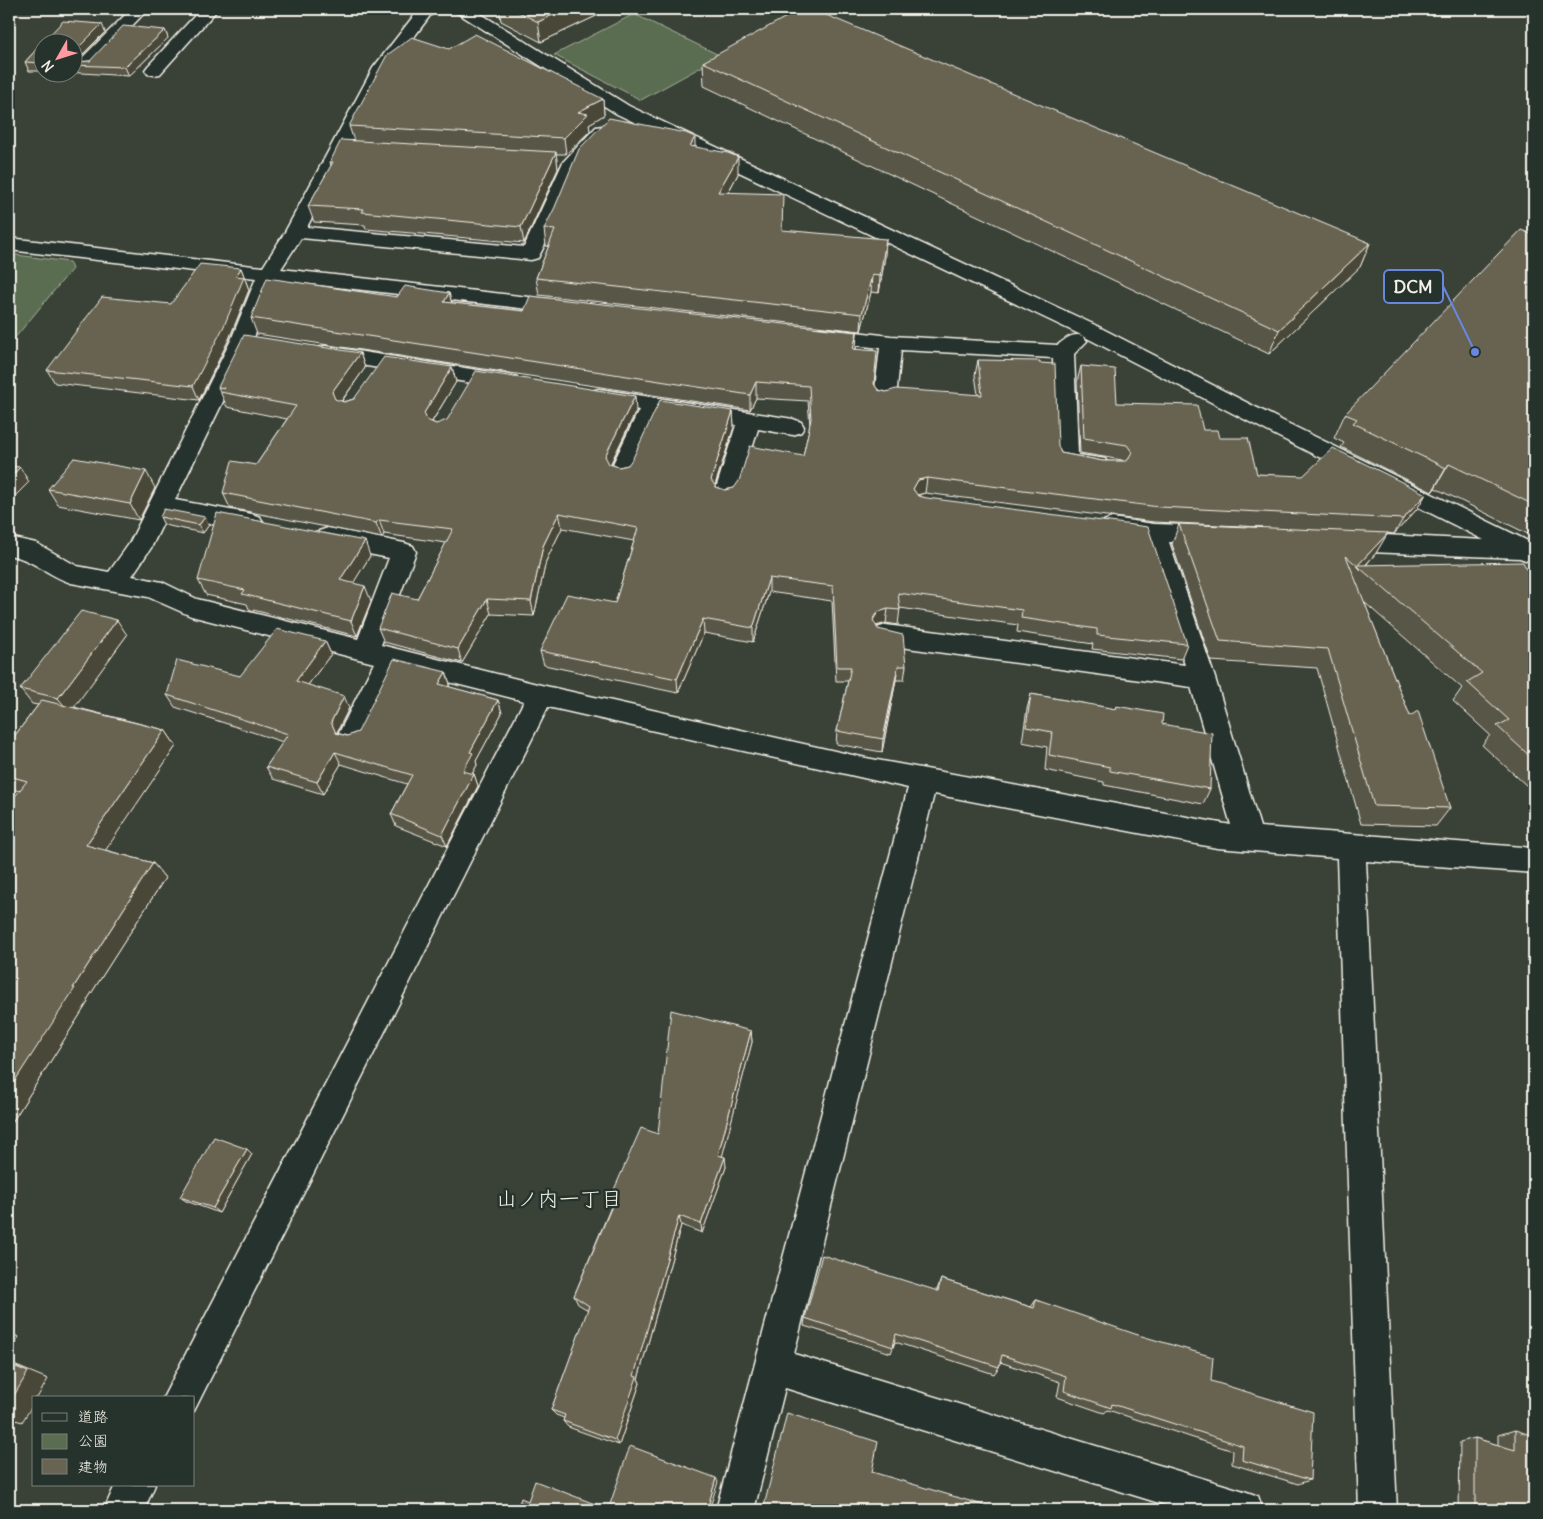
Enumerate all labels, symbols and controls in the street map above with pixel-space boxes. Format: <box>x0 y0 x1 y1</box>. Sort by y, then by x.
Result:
north arrow <box>32 32 82 82</box>
text: N <box>38 57 58 76</box>
callout: DCM <box>1384 270 1443 303</box>
text: DCM <box>1393 275 1433 298</box>
district label: 山ノ内一丁目 <box>496 1185 622 1212</box>
legend <box>32 1396 195 1486</box>
text: 道路 <box>78 1407 108 1426</box>
text: 公園 <box>78 1431 108 1450</box>
text: 建物 <box>78 1457 108 1476</box>

